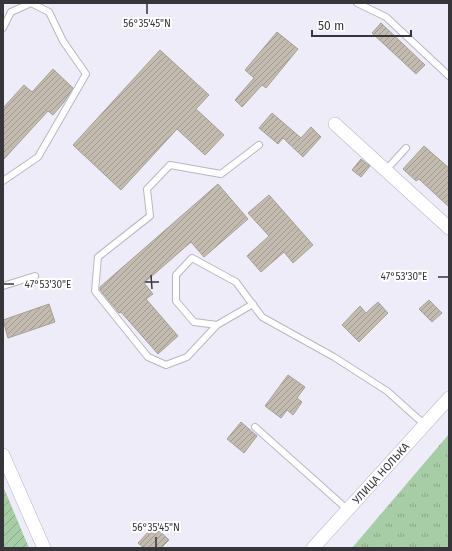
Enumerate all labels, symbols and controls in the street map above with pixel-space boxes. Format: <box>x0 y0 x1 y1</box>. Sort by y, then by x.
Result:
scale bar <box>312 12 411 38</box>
text: 56°35'45"N <box>123 18 171 30</box>
text: 50 m <box>318 19 344 33</box>
text: 47°53'30"E <box>381 271 427 283</box>
text: 47°53'30"E <box>25 279 71 291</box>
street label: УЛИЦА НОЛЬКА <box>350 439 412 507</box>
text: 56°35'45"N <box>132 522 180 534</box>

